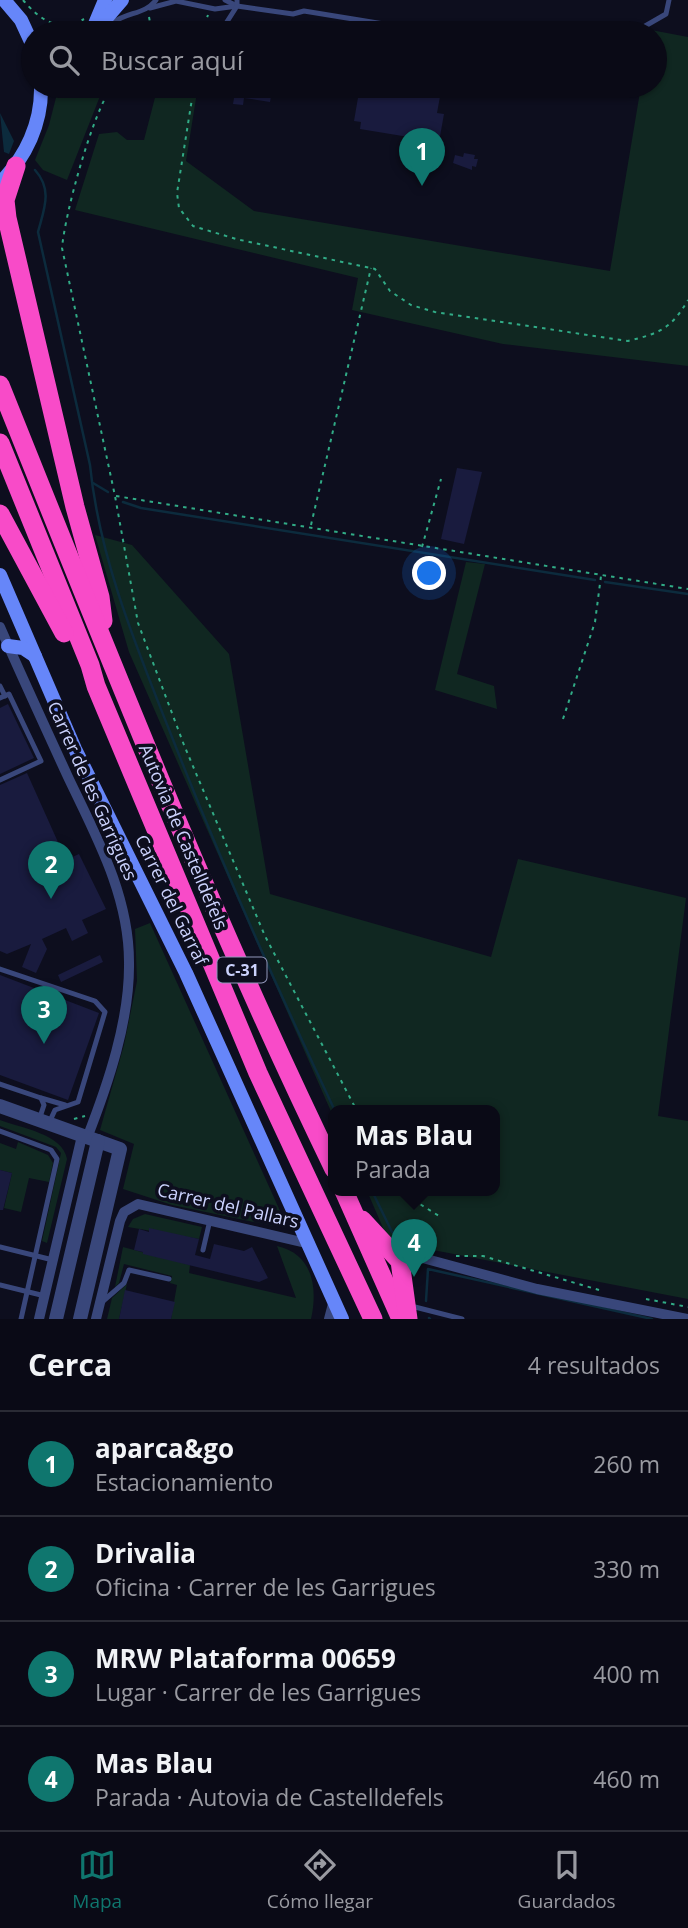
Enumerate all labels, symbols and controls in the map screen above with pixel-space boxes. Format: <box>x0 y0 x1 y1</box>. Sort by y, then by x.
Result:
search box <box>21 21 667 98</box>
icon: search <box>45 41 83 79</box>
text: Buscar aquí <box>101 42 243 78</box>
pin: 1 <box>399 128 445 186</box>
your location <box>412 556 446 590</box>
street label: Carrer de les Garrigues <box>43 697 143 884</box>
street label: Autovia de Castelldefels <box>134 740 234 933</box>
street label: Carrer del Garraf <box>130 830 214 970</box>
pin: 2 <box>28 841 74 899</box>
road number: C-31 <box>218 958 266 982</box>
pin: 3 <box>21 986 67 1044</box>
popup <box>328 1105 500 1196</box>
text: Mas Blau <box>355 1117 473 1153</box>
text: Parada <box>355 1153 431 1185</box>
street label: Carrer del Pallars <box>155 1177 301 1233</box>
pin: 4 <box>391 1219 437 1277</box>
text: Cerca <box>28 1344 112 1385</box>
text: 4 resultados <box>528 1349 660 1381</box>
text: aparca&go <box>95 1430 234 1466</box>
text: 1 <box>44 1448 58 1480</box>
text: 260 m <box>593 1448 660 1480</box>
text: Estacionamiento <box>95 1466 273 1498</box>
text: Drivalia <box>95 1535 196 1571</box>
text: 2 <box>44 1553 58 1585</box>
text: 330 m <box>593 1553 660 1585</box>
text: Oficina · Carrer de les Garrigues <box>95 1571 436 1603</box>
text: MRW Plataforma 00659 <box>95 1640 396 1676</box>
text: 3 <box>44 1658 58 1690</box>
text: 400 m <box>593 1658 660 1690</box>
text: Lugar · Carrer de les Garrigues <box>95 1676 421 1708</box>
text: Mas Blau <box>95 1745 213 1781</box>
text: 4 <box>44 1763 58 1795</box>
text: 460 m <box>593 1763 660 1795</box>
text: Parada · Autovia de Castelldefels <box>95 1781 444 1813</box>
tab: Mapa <box>72 1846 122 1914</box>
tab: Cómo llegar <box>267 1846 373 1914</box>
tab: Guardados <box>518 1846 616 1914</box>

